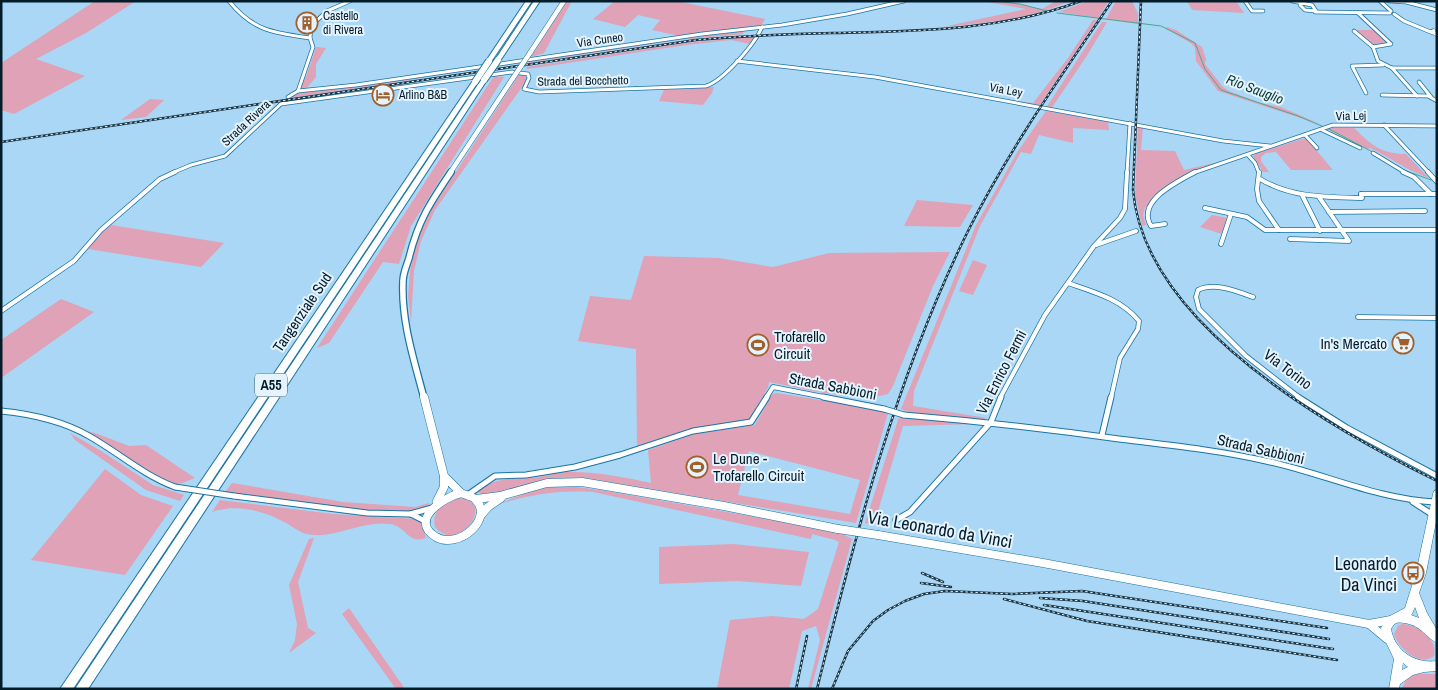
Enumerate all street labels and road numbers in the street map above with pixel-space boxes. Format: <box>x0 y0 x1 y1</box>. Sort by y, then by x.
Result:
street label: Via Cuneo <box>576 29 624 51</box>
street label: Strada del Bocchetto <box>537 72 629 90</box>
street label: Via Ley <box>988 79 1024 101</box>
street label: Strada Rivera <box>218 96 274 150</box>
street label: Via Lej <box>1336 108 1366 124</box>
street label: Tangenziale Sud <box>268 268 336 356</box>
street label: Via Enrico Fermi <box>971 326 1031 418</box>
street label: Via Torino <box>1259 344 1317 394</box>
street label: Strada Sabbioni <box>787 367 879 405</box>
road number: A55 <box>255 374 287 396</box>
street label: Strada Sabbioni <box>1215 429 1307 469</box>
street label: Via Leonardo da Vinci <box>866 504 1014 554</box>

